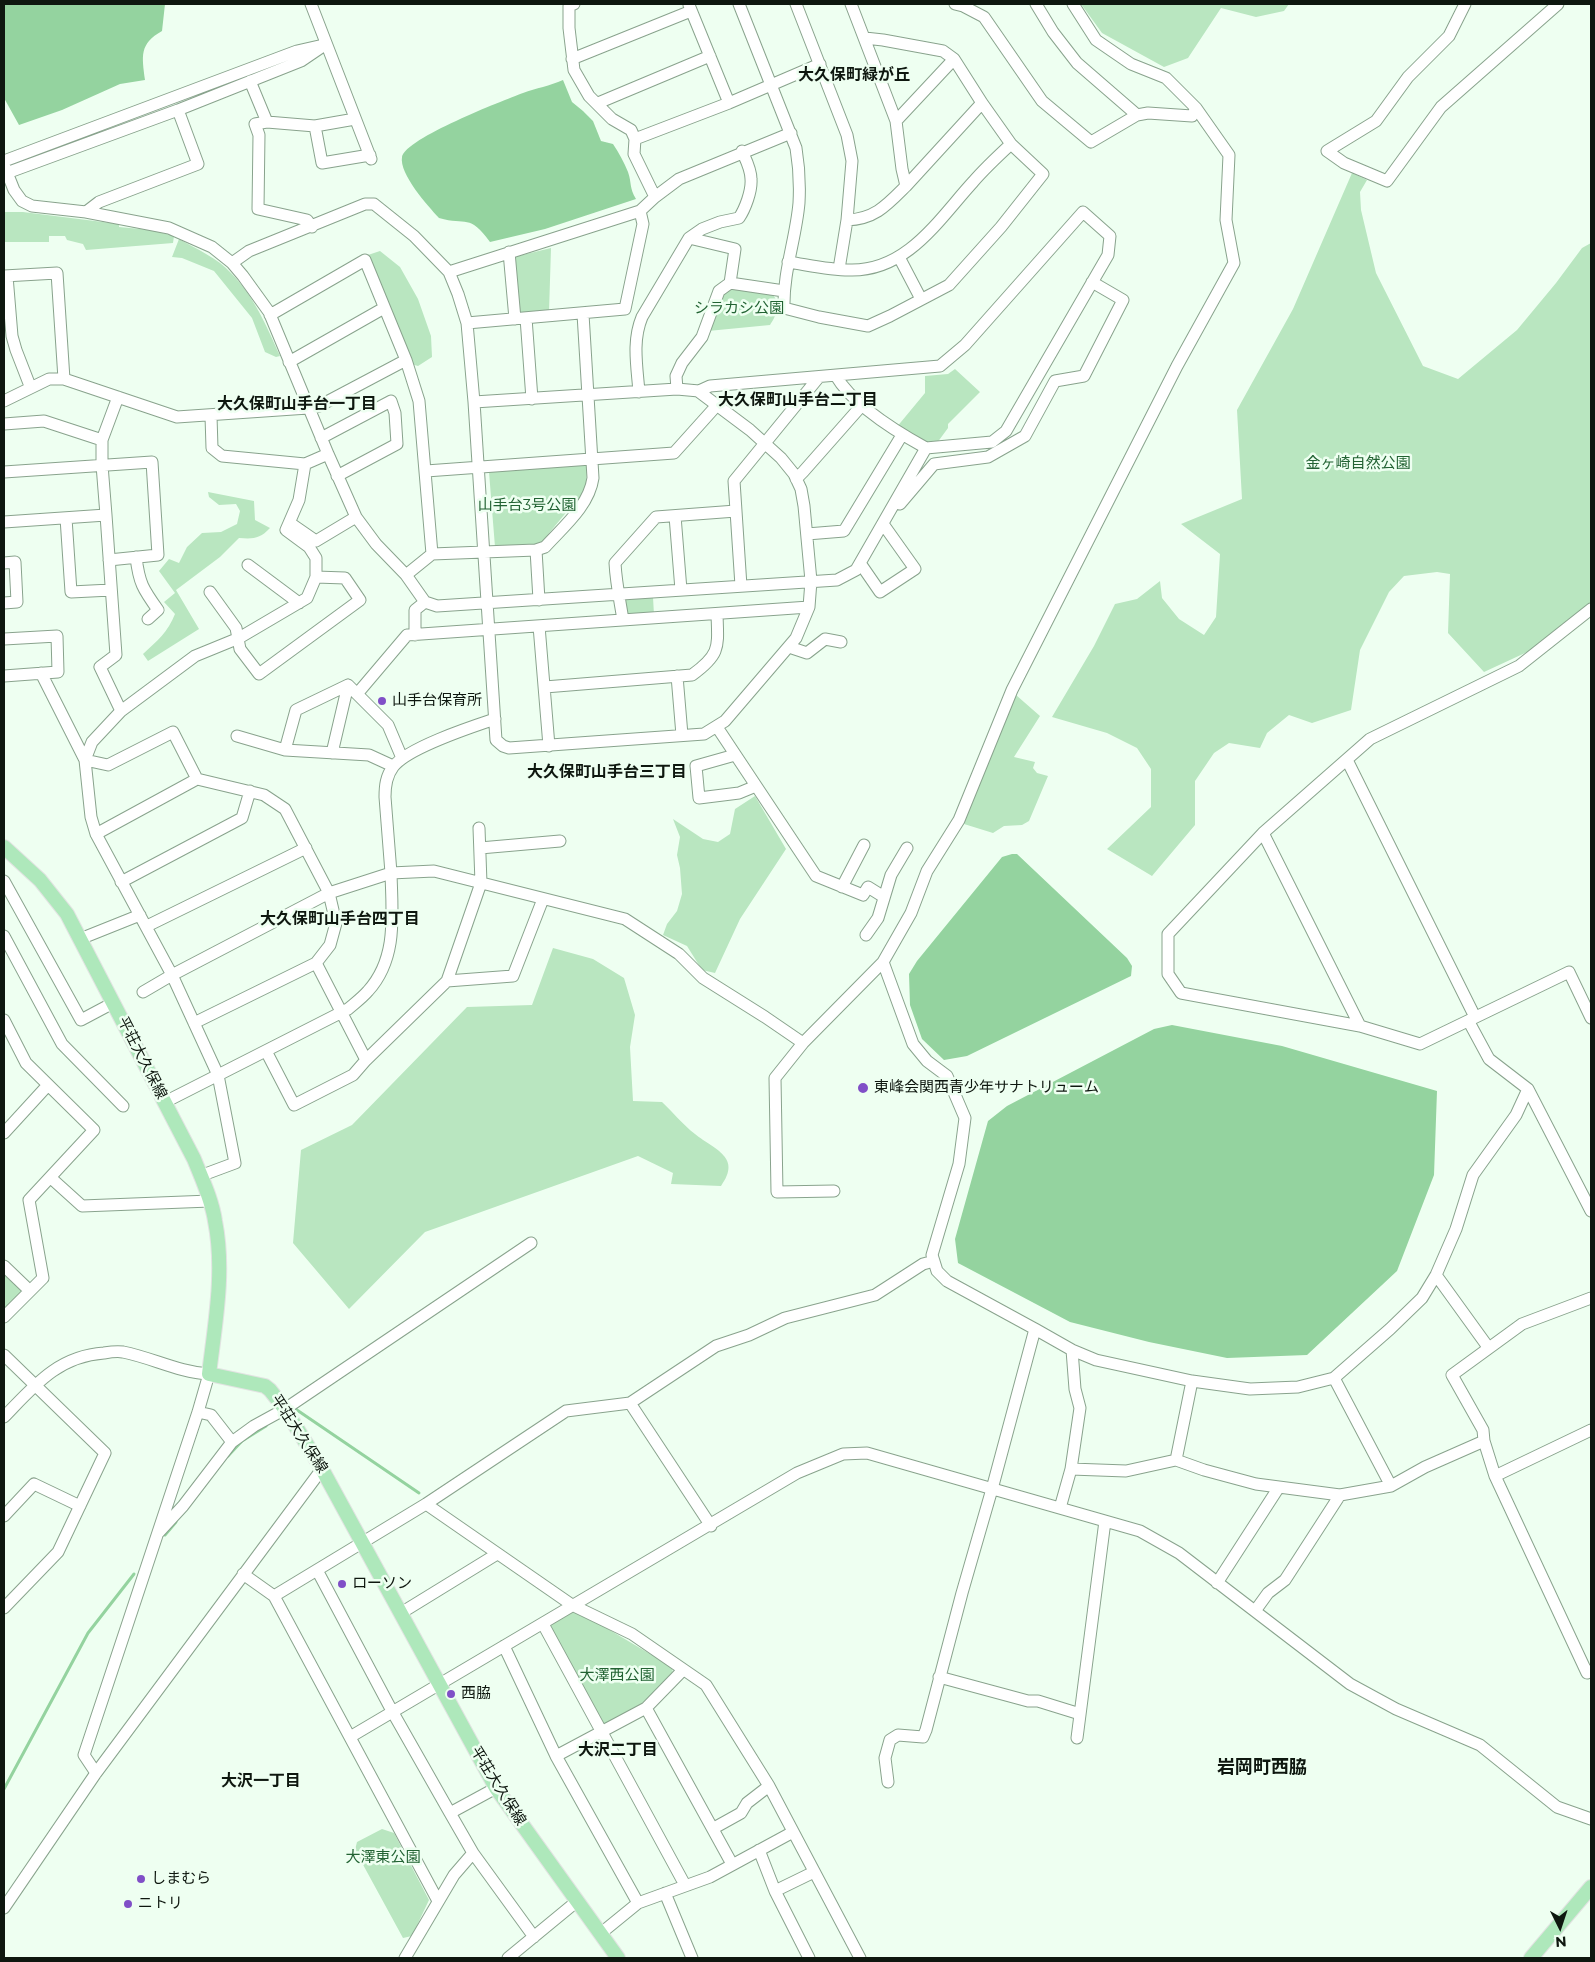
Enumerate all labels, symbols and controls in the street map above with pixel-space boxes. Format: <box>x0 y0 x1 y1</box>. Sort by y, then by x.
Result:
district label: 大久保町緑が丘 <box>798 65 910 85</box>
park label: シラカシ公園 <box>694 300 784 318</box>
district label: 大久保町山手台二丁目 <box>718 390 878 410</box>
district label: 大久保町山手台一丁目 <box>217 394 377 414</box>
park label: 金ヶ崎自然公園 <box>1306 455 1410 473</box>
park label: 山手台3号公園 <box>478 497 576 515</box>
place label: 山手台保育所 <box>392 692 482 710</box>
marker: 山手台保育所 <box>376 695 388 707</box>
district label: 大久保町山手台三丁目 <box>527 762 687 782</box>
district label: 大久保町山手台四丁目 <box>260 909 420 929</box>
street label: 平荘大久保線 <box>114 1014 170 1102</box>
place label: 東峰会関西青少年サナトリューム <box>874 1079 1099 1097</box>
marker: 東峰会関西青少年サナトリューム <box>856 1081 870 1095</box>
street label: 平荘大久保線 <box>267 1391 331 1477</box>
place label: ローソン <box>352 1575 412 1593</box>
marker: ローソン <box>336 1578 348 1590</box>
park label: 大澤西公園 <box>580 1667 654 1685</box>
place label: 西脇 <box>461 1685 491 1703</box>
marker: 西脇 <box>445 1688 457 1700</box>
district label: 大沢二丁目 <box>578 1740 658 1760</box>
street label: 平荘大久保線 <box>467 1743 529 1829</box>
district label: 岩岡町西脇 <box>1217 1757 1307 1779</box>
district label: 大沢一丁目 <box>221 1771 301 1791</box>
park label: 大澤東公園 <box>346 1849 420 1867</box>
place label: しまむら <box>151 1870 211 1888</box>
marker: しまむら <box>135 1873 147 1885</box>
place label: ニトリ <box>138 1895 183 1913</box>
marker: ニトリ <box>122 1898 134 1910</box>
north arrow <box>1535 1902 1585 1952</box>
text: N <box>1555 1933 1567 1951</box>

